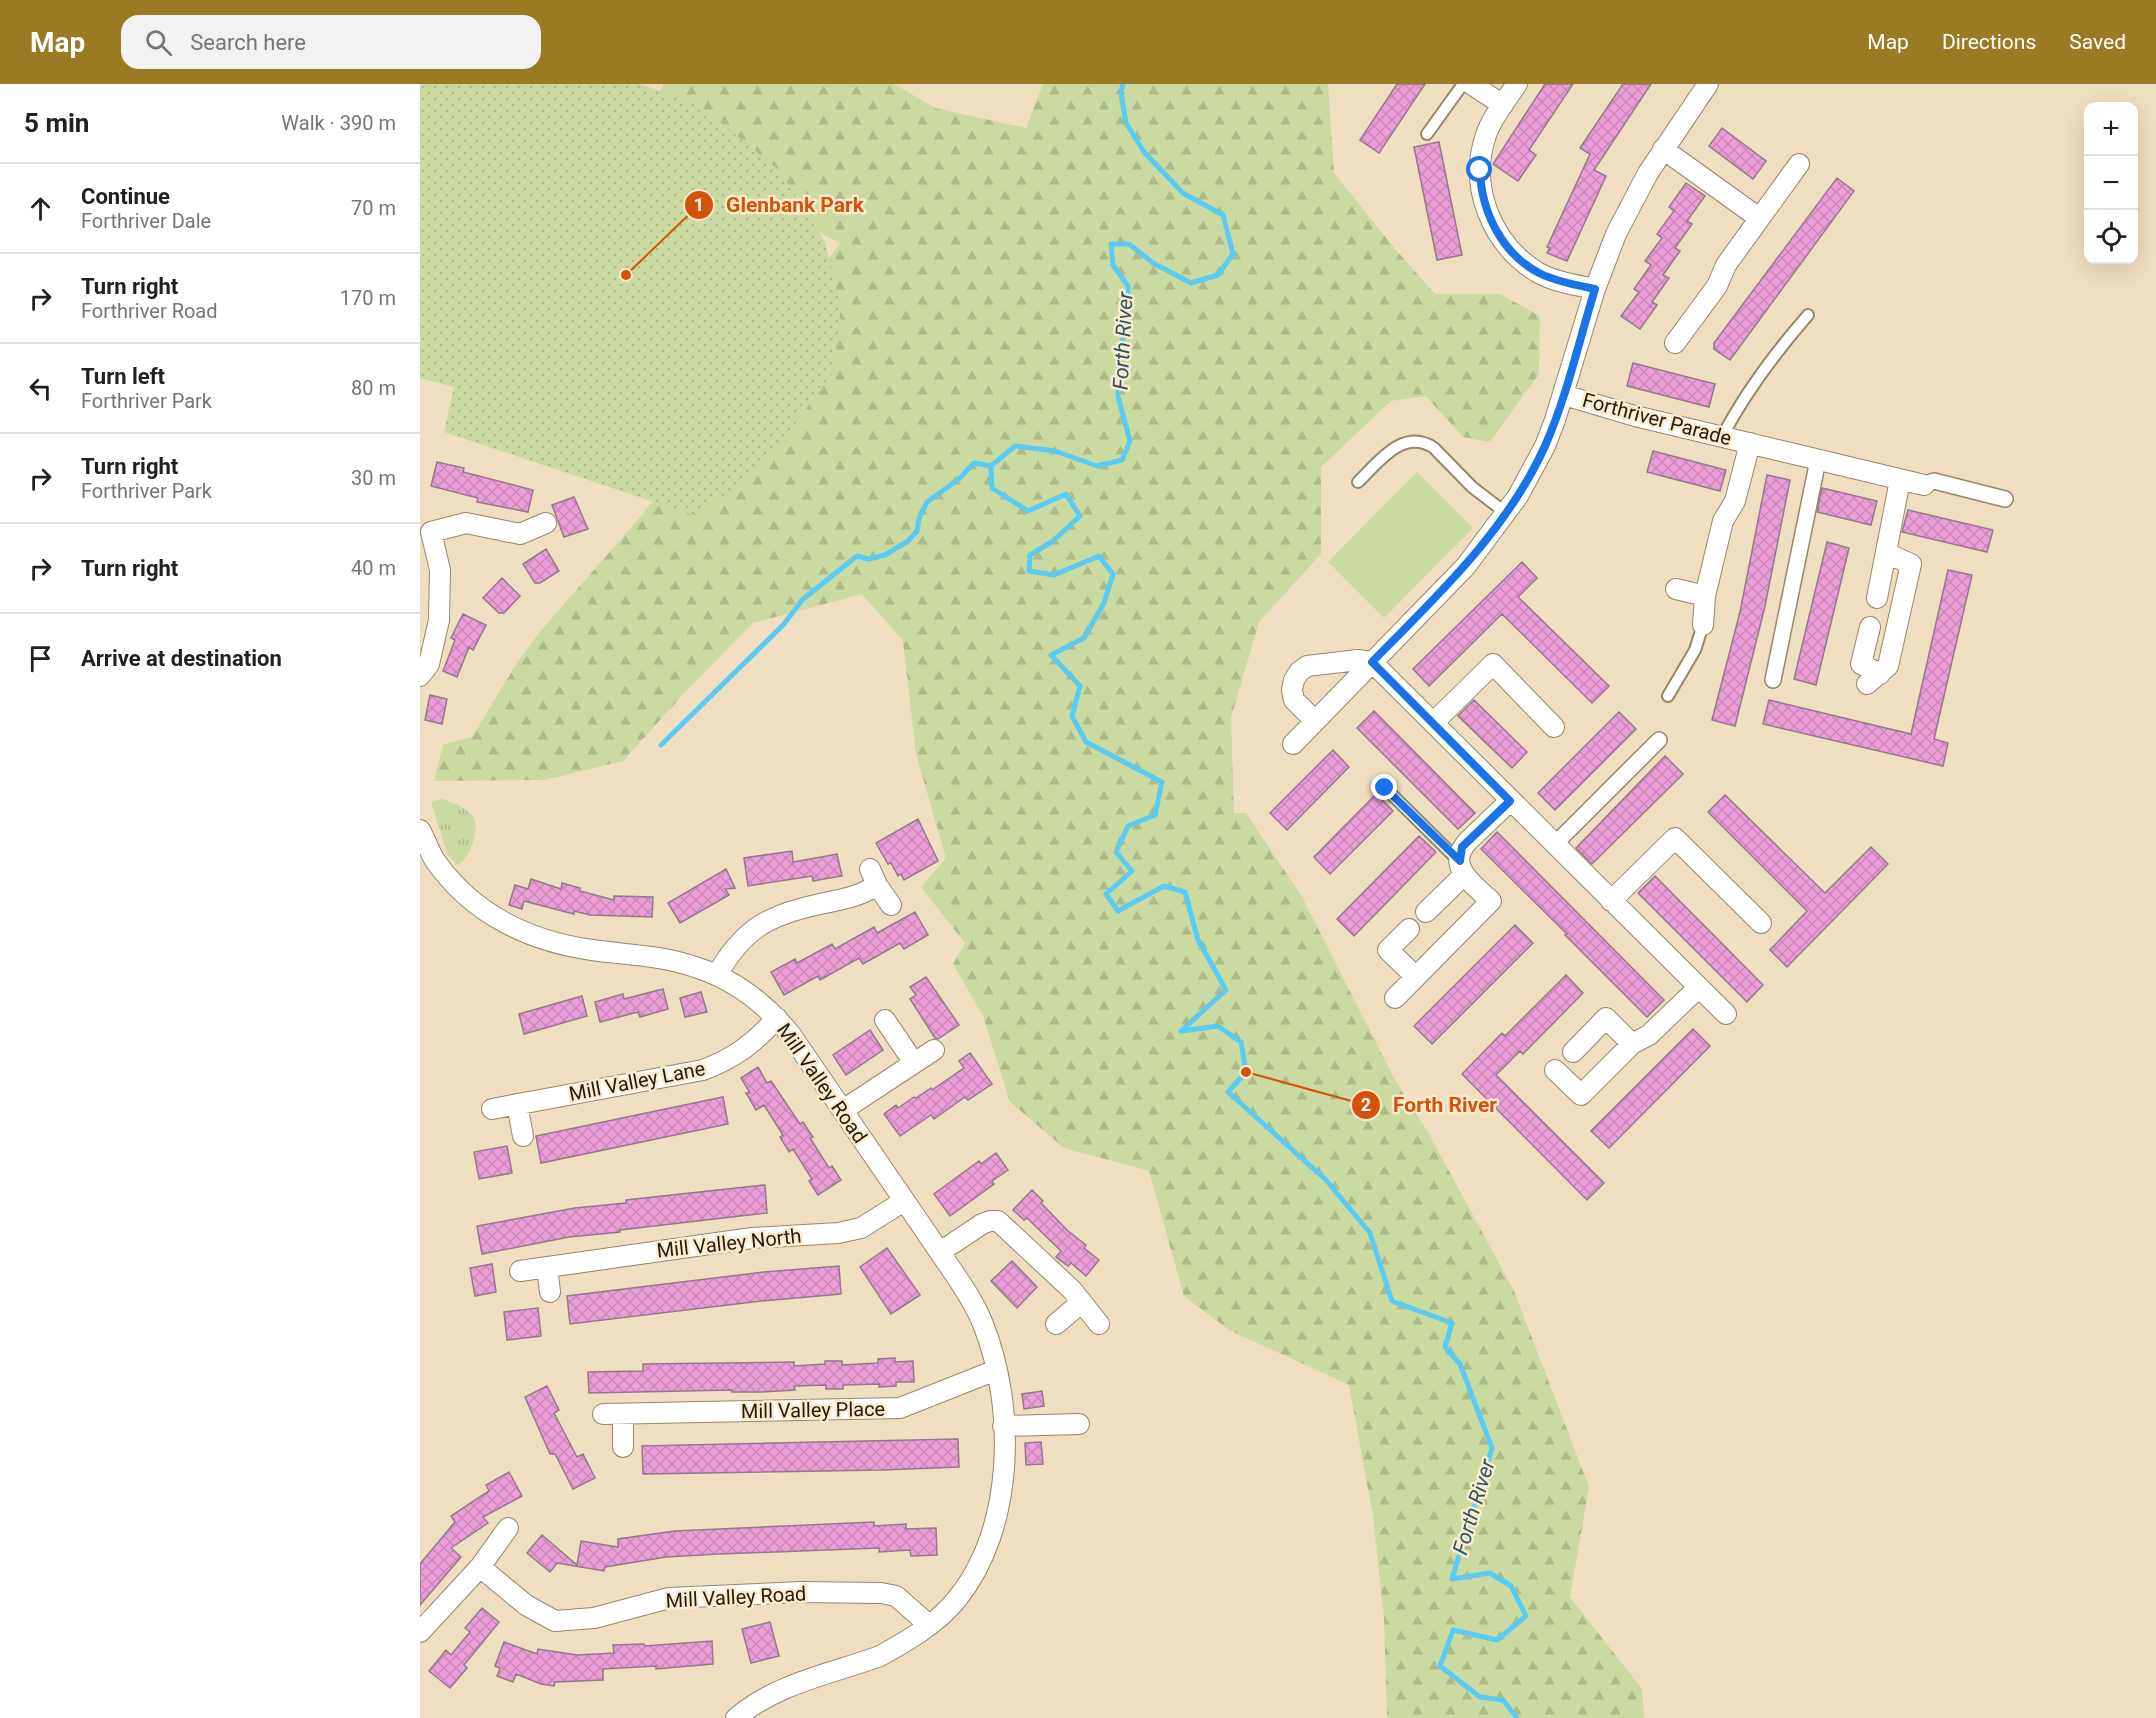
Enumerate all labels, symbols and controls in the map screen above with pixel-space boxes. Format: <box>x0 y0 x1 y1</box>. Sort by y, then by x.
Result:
search box <box>121 15 541 69</box>
text: Map <box>30 26 85 59</box>
icon: search <box>142 26 175 59</box>
text: Search here <box>190 30 306 55</box>
text: Map <box>1867 30 1909 54</box>
text: Directions <box>1942 30 2036 54</box>
text: Saved <box>2069 30 2126 54</box>
map controls <box>2084 102 2138 264</box>
button: + <box>2084 102 2138 156</box>
text: 5 min <box>24 108 89 138</box>
text: Walk · 390 m <box>281 111 396 135</box>
route start <box>1466 156 1492 182</box>
button: − <box>2084 156 2138 210</box>
text: Continue <box>81 184 170 209</box>
callout: Glenbank Park <box>684 185 876 224</box>
icon: ahead <box>24 192 57 225</box>
text: Glenbank Park <box>726 193 865 217</box>
text: 1 <box>694 194 704 215</box>
text: 70 m <box>351 196 396 220</box>
text: Forthriver Dale <box>81 209 211 233</box>
button: locate <box>2084 210 2138 264</box>
text: Turn right <box>81 274 178 299</box>
icon: right <box>24 282 57 315</box>
text: 170 m <box>340 286 396 310</box>
water label: Forth River <box>1108 290 1138 391</box>
text: Forthriver Road <box>81 299 218 323</box>
text: Turn left <box>81 364 165 389</box>
icon: left <box>24 372 57 405</box>
text: 80 m <box>351 376 396 400</box>
street label: Forthriver Parade <box>1580 388 1734 450</box>
text: Forthriver Park <box>81 389 212 413</box>
text: Turn right <box>81 454 178 479</box>
icon: right <box>24 462 57 495</box>
text: 30 m <box>351 466 396 490</box>
text: Forthriver Park <box>81 479 212 503</box>
icon: right <box>24 552 57 585</box>
text: Turn right <box>81 556 178 581</box>
text: 40 m <box>351 556 396 580</box>
icon: arrive <box>24 642 57 675</box>
text: Arrive at destination <box>81 646 282 671</box>
route end <box>1371 774 1397 800</box>
street label: Mill Valley Road <box>772 1018 872 1148</box>
street label: Mill Valley Lane <box>567 1056 707 1106</box>
callout: Forth River <box>1351 1085 1509 1124</box>
text: Forth River <box>1393 1093 1497 1117</box>
text: 2 <box>1361 1094 1371 1115</box>
street label: Mill Valley North <box>655 1223 803 1263</box>
street label: Mill Valley Place <box>741 1397 885 1423</box>
water label: Forth River <box>1448 1456 1500 1557</box>
street label: Mill Valley Road <box>665 1581 807 1613</box>

